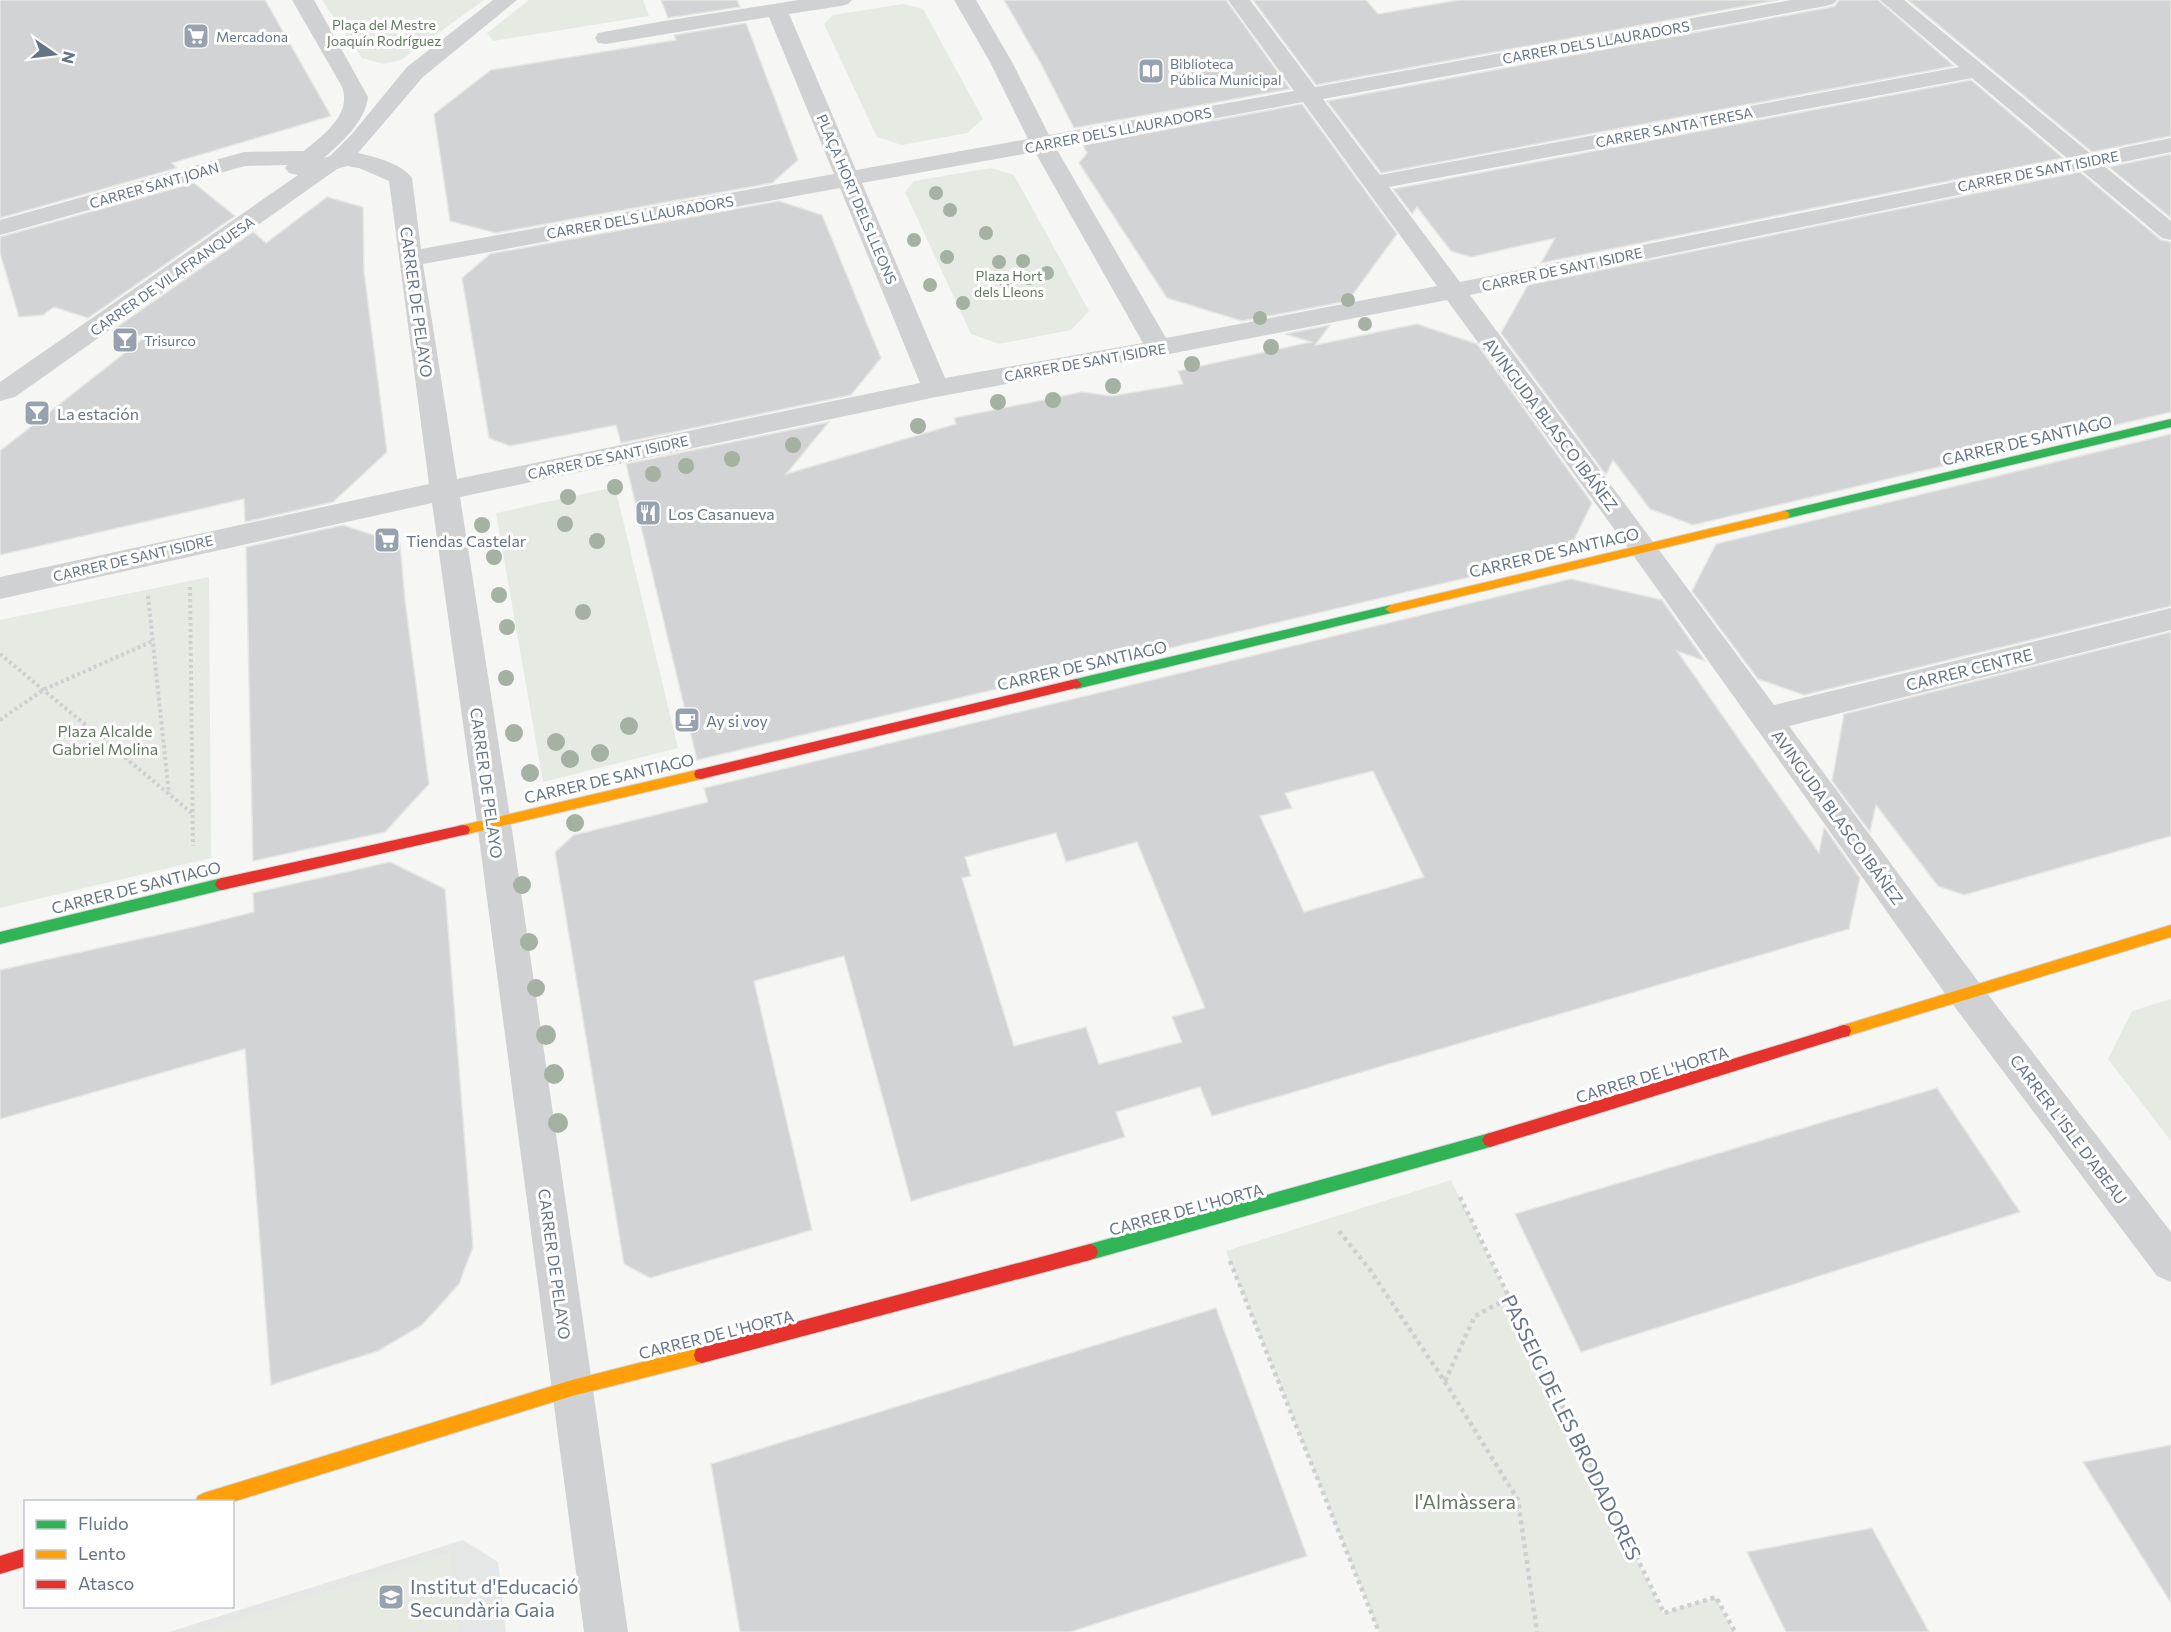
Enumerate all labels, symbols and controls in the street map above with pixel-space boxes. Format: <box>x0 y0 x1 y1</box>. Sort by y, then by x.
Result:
park label: Plaça del Mestre Joaquín Rodríguez <box>327 16 441 49</box>
street label: CARRER DELS LLAURADORS <box>1501 17 1691 67</box>
supermarket icon: Mercadona <box>181 21 211 51</box>
north arrow <box>24 24 84 84</box>
place label: Mercadona <box>216 28 288 45</box>
text: N <box>58 50 80 66</box>
place label: Biblioteca Pública Municipal <box>1170 55 1281 88</box>
library icon: Biblioteca Pública Municipal <box>1136 56 1166 86</box>
street label: CARRER SANTA TERESA <box>1594 103 1754 151</box>
street label: CARRER DELS LLAURADORS <box>1023 104 1213 156</box>
street label: PLAÇA HORT DELS LLEONS <box>813 112 901 286</box>
street label: CARRER DE SANT ISIDRE <box>1956 147 2120 195</box>
street label: CARRER SANT JOAN <box>87 158 221 212</box>
street label: CARRER DELS LLAURADORS <box>545 192 735 242</box>
street label: CARRER DE VILAFRANQUESA <box>87 213 258 339</box>
street label: CARRER DE PELAYO <box>397 225 437 379</box>
street label: CARRER DE SANT ISIDRE <box>1480 244 1644 294</box>
park label: Plaza Hort dels Lleons <box>974 267 1044 300</box>
bar icon: Trisurco <box>110 325 140 355</box>
place label: Trisurco <box>144 332 196 349</box>
street label: AVINGUDA BLASCO IBÁÑEZ <box>1480 334 1622 514</box>
street label: CARRER DE SANT ISIDRE <box>1003 339 1167 385</box>
bar icon: La estación <box>22 398 52 428</box>
place label: La estación <box>57 404 139 423</box>
street label: CARRER DE SANTIAGO <box>1940 411 2114 469</box>
street label: CARRER DE SANT ISIDRE <box>526 432 690 482</box>
restaurant icon: Los Casanueva <box>633 498 663 528</box>
place label: Los Casanueva <box>668 504 775 523</box>
street label: CARRER DE SANTIAGO <box>1467 523 1641 581</box>
supermarket icon: Tiendas Castelar <box>372 525 402 555</box>
street label: CARRER DE SANT ISIDRE <box>51 531 215 585</box>
place label: Tiendas Castelar <box>406 531 527 550</box>
street label: CARRER DE SANTIAGO <box>995 636 1169 694</box>
street label: CARRER CENTRE <box>1904 644 2034 694</box>
cafe icon: Ay si voy <box>672 705 702 735</box>
street label: CARRER DE PELAYO <box>467 706 507 860</box>
place label: Ay si voy <box>706 711 768 730</box>
park label: Plaza Alcalde Gabriel Molina <box>52 721 158 758</box>
street label: AVINGUDA BLASCO IBÁÑEZ <box>1768 726 1908 908</box>
street label: CARRER DE SANTIAGO <box>522 749 696 807</box>
street label: CARRER DE SANTIAGO <box>49 857 223 917</box>
street label: CARRER DE L'HORTA <box>1573 1042 1731 1106</box>
street label: CARRER L'ISLE D'ABEAU <box>2007 1051 2131 1207</box>
street label: CARRER DE L'HORTA <box>1107 1179 1265 1239</box>
street label: CARRER DE PELAYO <box>535 1187 575 1341</box>
street label: PASSEIG DE LES BRODADORES <box>1497 1290 1647 1564</box>
street label: CARRER DE L'HORTA <box>637 1306 795 1362</box>
park label: l'Almàssera <box>1414 1489 1516 1513</box>
legend <box>24 1500 234 1608</box>
text: Fluido <box>78 1512 129 1534</box>
text: Lento <box>78 1542 126 1564</box>
text: Atasco <box>78 1572 134 1594</box>
place label: Institut d'Educació Secundària Gaia <box>410 1574 578 1621</box>
school or university icon: Institut d'Educació Secundària Gaia <box>376 1582 406 1612</box>

